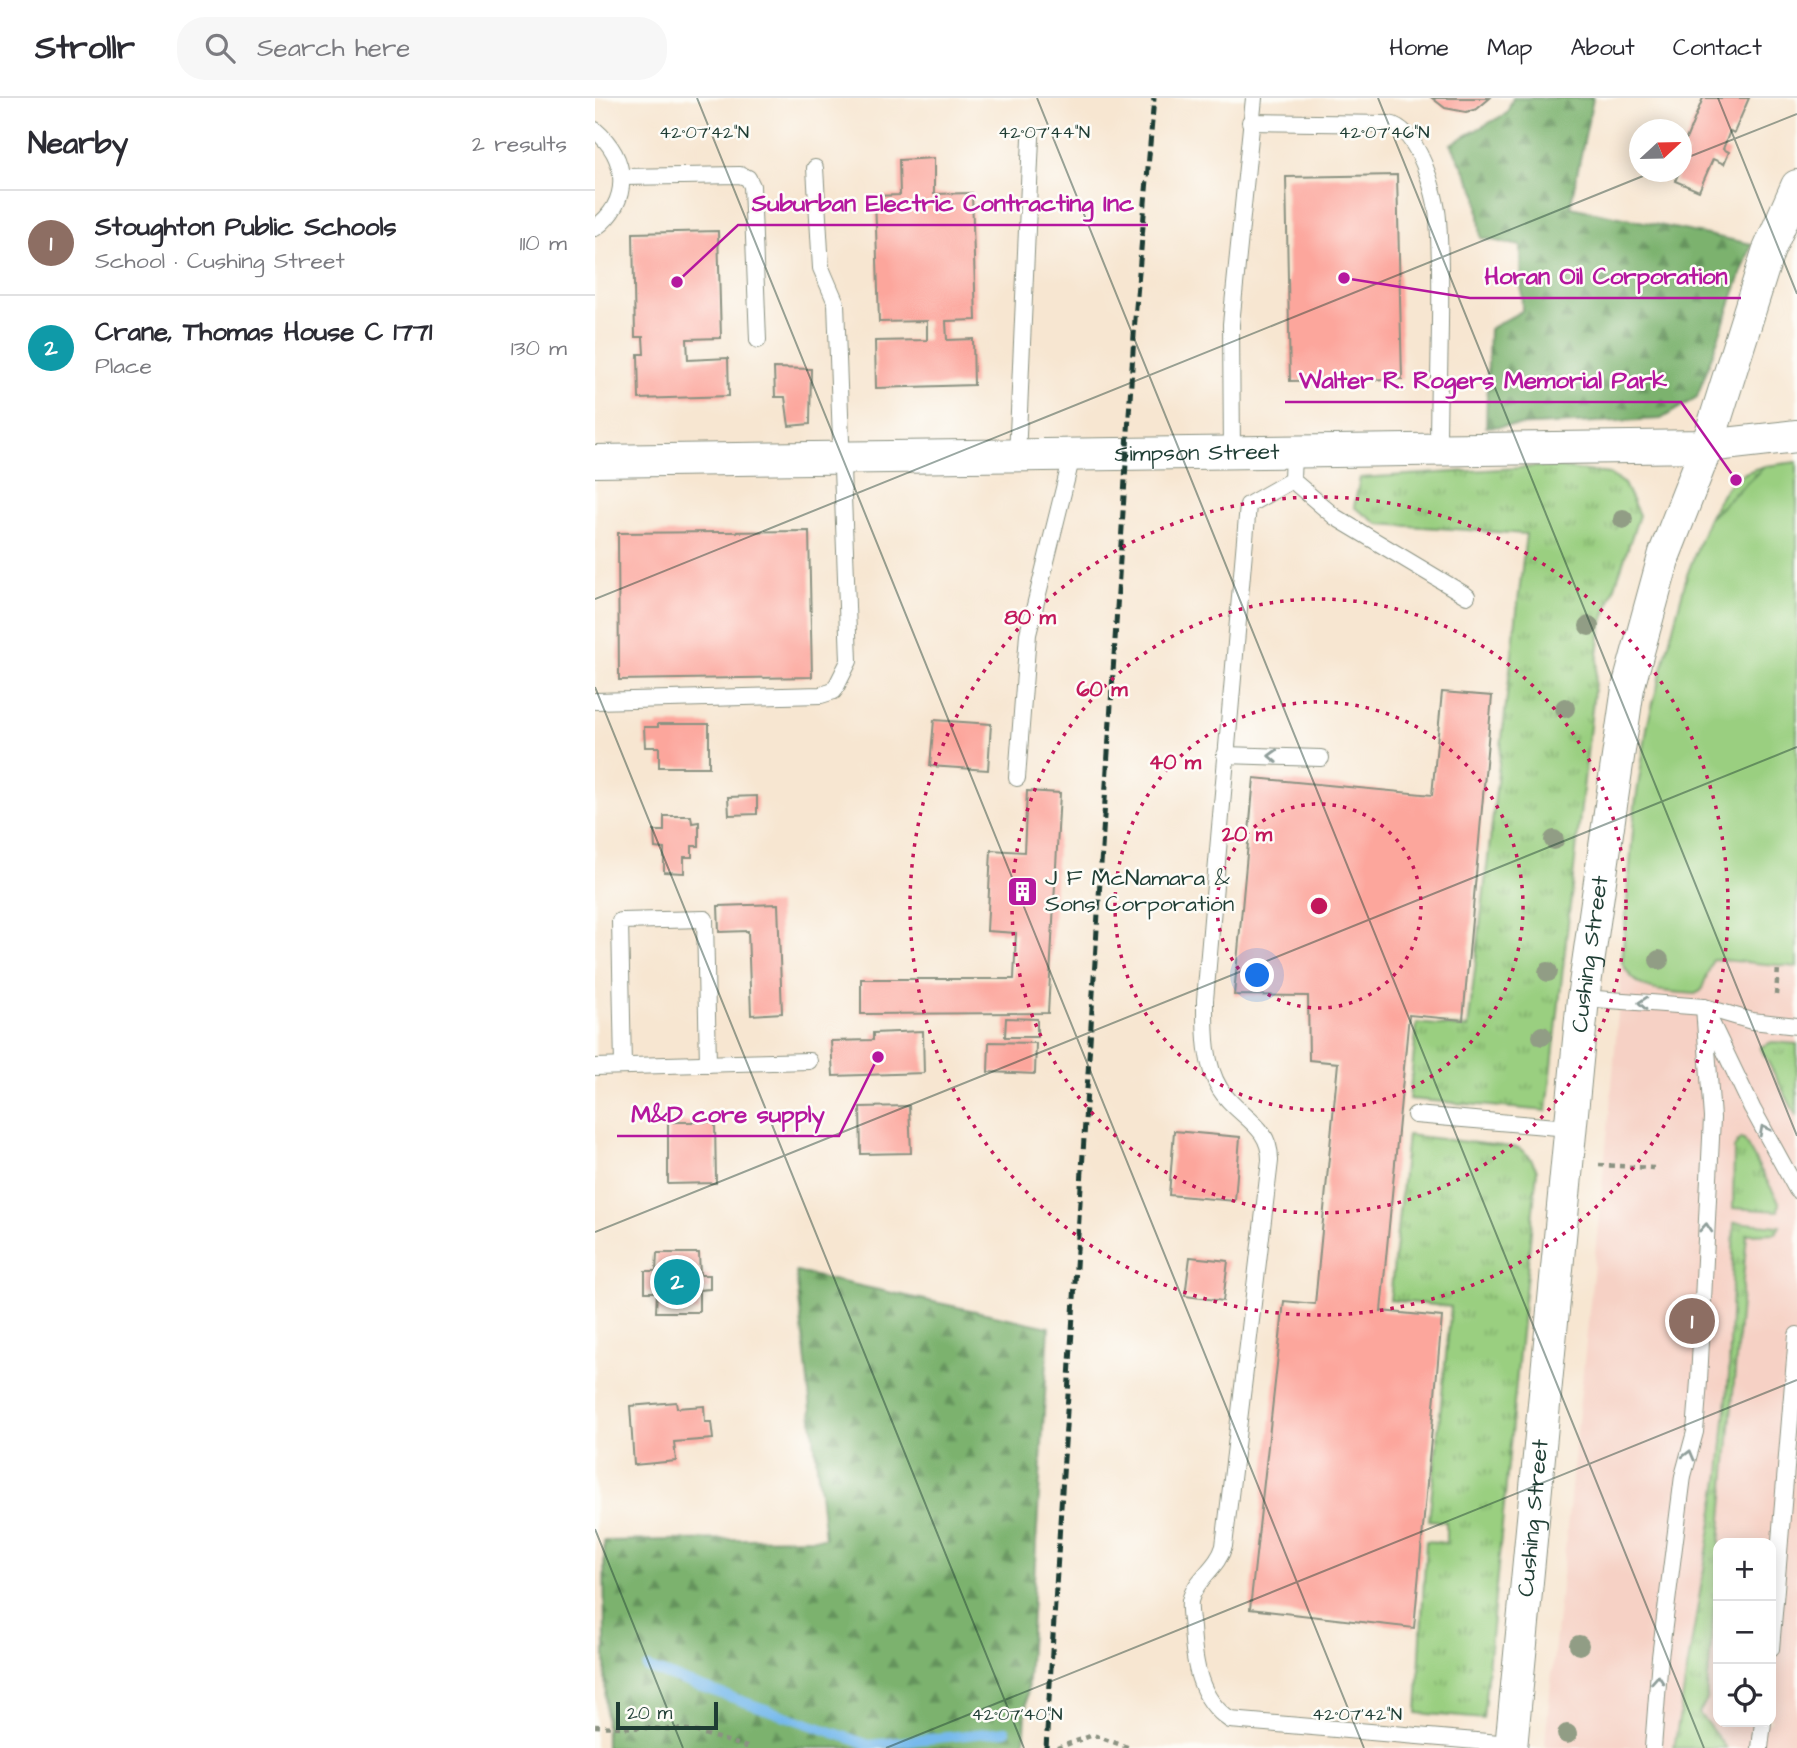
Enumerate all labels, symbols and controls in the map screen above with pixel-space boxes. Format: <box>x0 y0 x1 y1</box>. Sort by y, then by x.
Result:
search box <box>177 17 667 80</box>
text: Strollr <box>35 25 135 71</box>
icon: search <box>201 29 239 67</box>
text: Search here <box>257 30 410 66</box>
text: Home <box>1389 31 1449 65</box>
text: Map <box>1487 31 1532 65</box>
text: About <box>1570 31 1635 65</box>
text: Contact <box>1673 31 1762 65</box>
north arrow <box>1629 119 1692 182</box>
text: 42°07'42"N <box>659 120 749 145</box>
text: 42°07'44"N <box>998 120 1090 145</box>
text: 42°07'46"N <box>1339 120 1429 145</box>
text: Nearby <box>28 123 128 165</box>
text: 2 results <box>472 128 567 160</box>
callout: Suburban Electric Contracting Inc <box>738 180 1148 225</box>
text: Suburban Electric Contracting Inc <box>751 187 1134 222</box>
text: Stoughton Public Schools <box>95 209 397 245</box>
text: 1 <box>50 227 52 259</box>
text: 110 m <box>519 227 567 259</box>
text: School · Cushing Street <box>95 245 345 277</box>
callout: Horan Oil Corporation <box>1470 253 1741 298</box>
text: Horan Oil Corporation <box>1484 260 1728 294</box>
text: Crane, Thomas House C 1771 <box>95 314 432 350</box>
text: 2 <box>44 332 58 364</box>
text: 130 m <box>511 332 567 364</box>
text: Place <box>95 350 152 382</box>
callout: Walter R. Rogers Memorial Park <box>1285 357 1681 402</box>
text: Walter R. Rogers Memorial Park <box>1298 364 1667 399</box>
street label: Simpson Street <box>1114 436 1280 470</box>
text: 80 m <box>1004 603 1056 632</box>
text: 60 m <box>1076 675 1128 704</box>
text: 40 m <box>1149 748 1202 777</box>
one-way arrow <box>1267 749 1278 764</box>
text: 20 m <box>1221 820 1273 849</box>
place label: J F McNamara & Sons Corporation <box>1045 862 1234 920</box>
street label: Cushing Street <box>1564 873 1617 1034</box>
building icon: J F McNamara & Sons Corporation <box>1005 874 1039 908</box>
centre of rings <box>1307 894 1331 918</box>
your location <box>1240 958 1274 992</box>
one-way arrow <box>1638 996 1649 1011</box>
callout: M&D core supply <box>617 1091 839 1136</box>
text: M&D core supply <box>631 1098 826 1134</box>
one-way arrow <box>1759 1125 1772 1137</box>
one-way arrow <box>1698 1223 1713 1234</box>
pin: 2 <box>654 1256 700 1308</box>
pin: 1 <box>1669 1295 1715 1347</box>
street label: Cushing Street <box>1510 1437 1557 1598</box>
one-way arrow <box>1680 1449 1695 1461</box>
map controls <box>1713 1538 1776 1727</box>
button: + <box>1713 1538 1776 1601</box>
button: − <box>1713 1601 1776 1664</box>
button: locate <box>1713 1664 1776 1727</box>
one-way arrow <box>1650 1674 1665 1685</box>
scale bar <box>616 1699 717 1731</box>
text: 20 m <box>627 1700 672 1727</box>
text: 42°07'40"N <box>971 1702 1063 1727</box>
text: 42°07'42"N <box>1312 1702 1402 1727</box>

